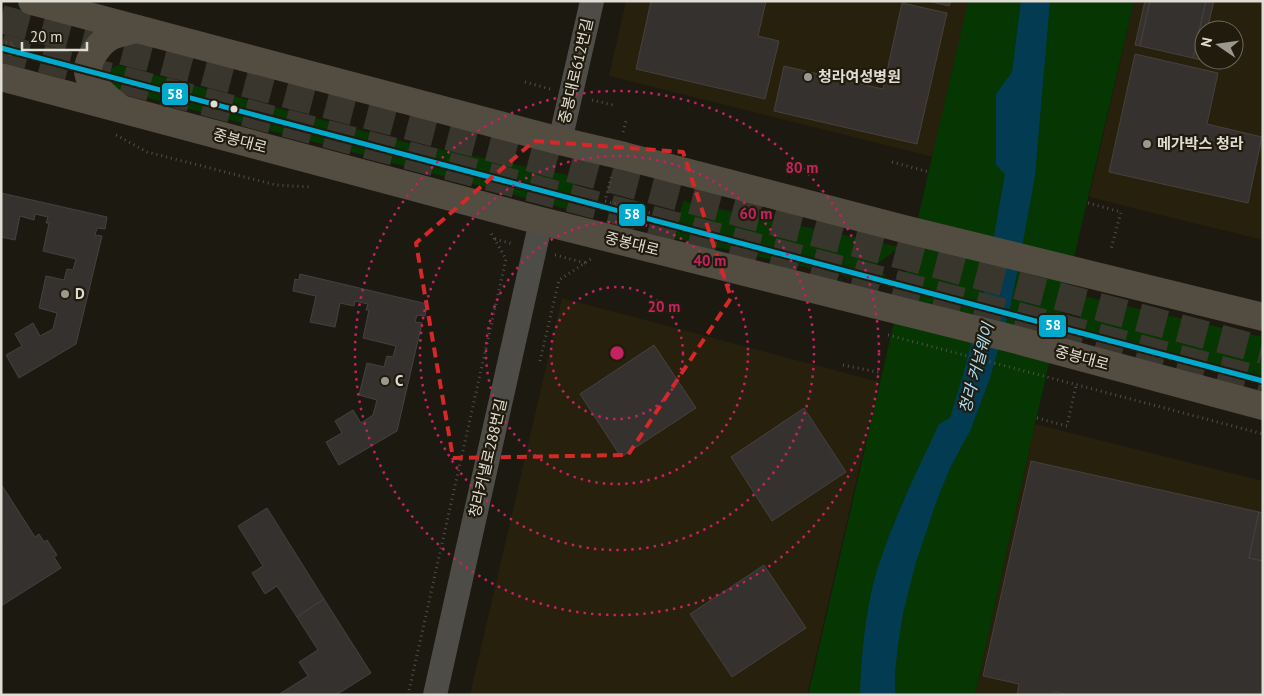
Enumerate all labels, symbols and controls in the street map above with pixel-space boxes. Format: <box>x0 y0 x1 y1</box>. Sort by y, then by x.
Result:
street label: 중봉대로612번길 <box>554 16 597 125</box>
scale bar <box>22 20 88 52</box>
north arrow <box>1194 20 1244 70</box>
text: 20 m <box>30 27 63 46</box>
text: N <box>1197 36 1216 49</box>
place label: 청라여성병원 <box>818 67 901 86</box>
marker: 청라여성병원 <box>802 71 814 83</box>
line badge: 58 <box>161 82 189 106</box>
text: 58 <box>167 85 183 103</box>
unlabelled marker <box>209 99 219 109</box>
unlabelled marker <box>229 104 239 114</box>
street label: 중봉대로 <box>211 124 269 157</box>
place label: 메가박스 청라 <box>1157 134 1244 153</box>
marker: 메가박스 청라 <box>1141 138 1153 150</box>
text: 80 m <box>786 158 818 177</box>
line badge: 58 <box>618 203 646 227</box>
text: 60 m <box>740 204 772 223</box>
text: 58 <box>624 205 640 223</box>
street label: 중봉대로 <box>603 228 661 259</box>
text: 40 m <box>694 251 726 270</box>
place label: D <box>75 284 85 303</box>
marker: D <box>59 288 71 300</box>
text: 20 m <box>648 297 680 316</box>
line badge: 58 <box>1038 314 1067 338</box>
text: 58 <box>1045 316 1061 334</box>
water label: 청라 커널웨이 <box>954 319 998 415</box>
street label: 중봉대로 <box>1053 341 1111 374</box>
centre of rings <box>608 344 626 362</box>
place label: C <box>395 371 404 390</box>
marker: C <box>379 375 391 387</box>
street label: 청라커낼로288번길 <box>465 397 510 519</box>

